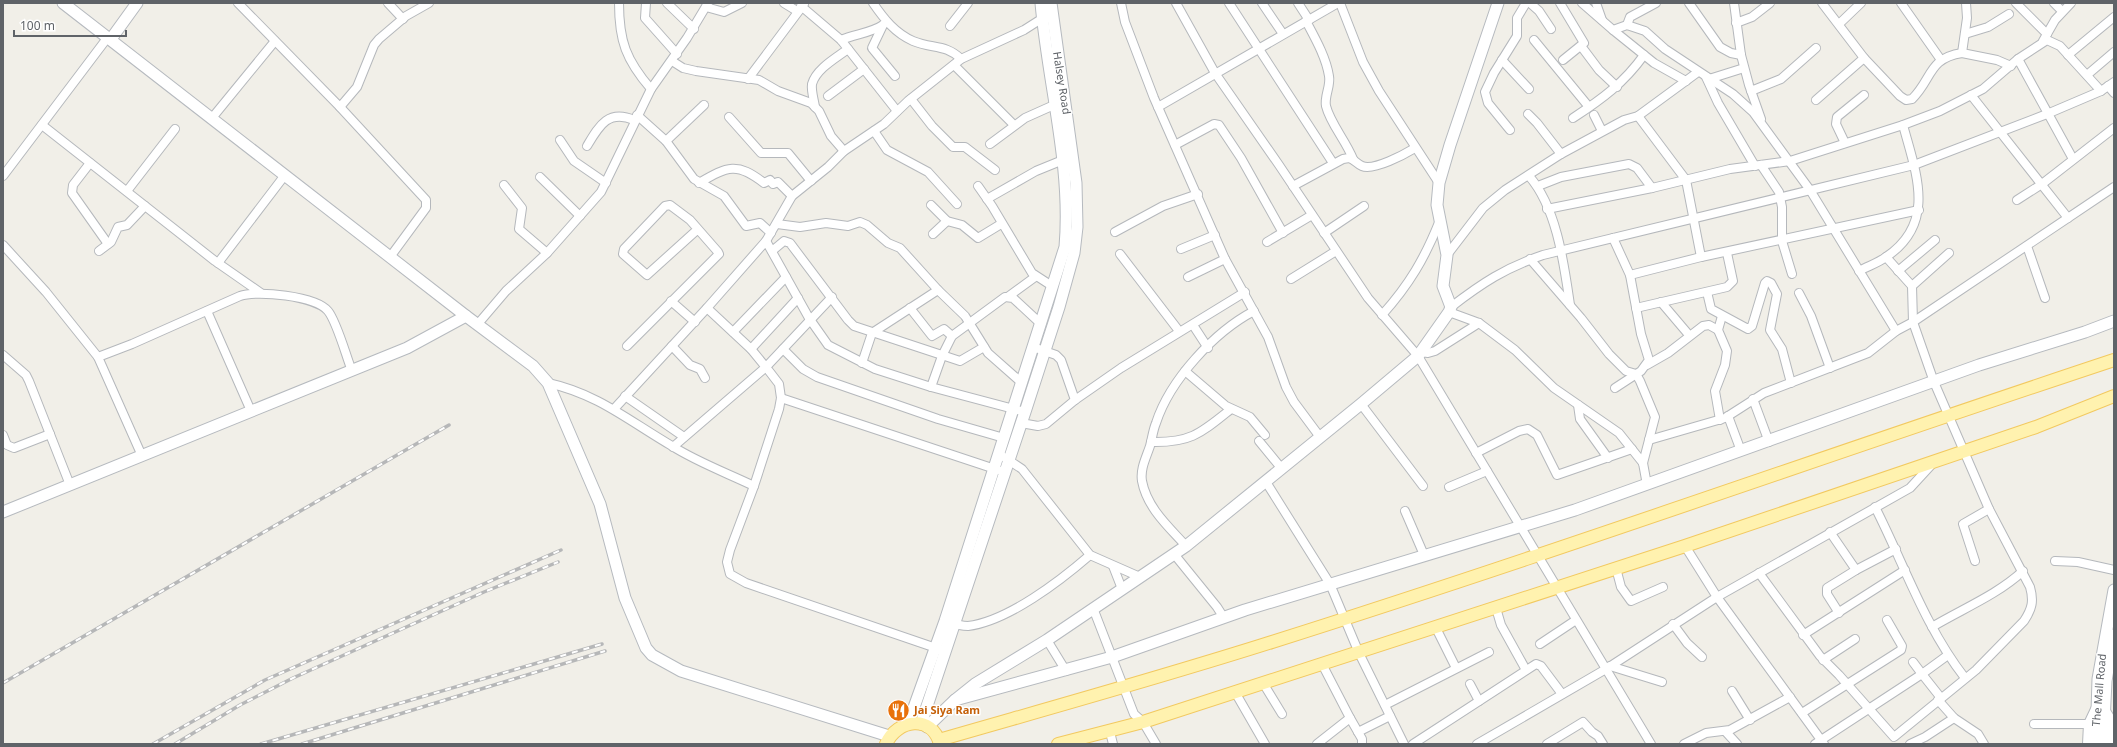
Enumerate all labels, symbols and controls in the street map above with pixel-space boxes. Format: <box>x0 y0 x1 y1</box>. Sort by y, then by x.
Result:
scale bar <box>14 12 126 38</box>
text: 100 m <box>20 17 55 34</box>
street label: Halsey Road <box>1050 50 1075 115</box>
street label: The Mall Road <box>2088 653 2109 727</box>
restaurant icon: Jai Siya Ram <box>885 697 911 723</box>
place label: Jai Siya Ram <box>913 702 980 717</box>

